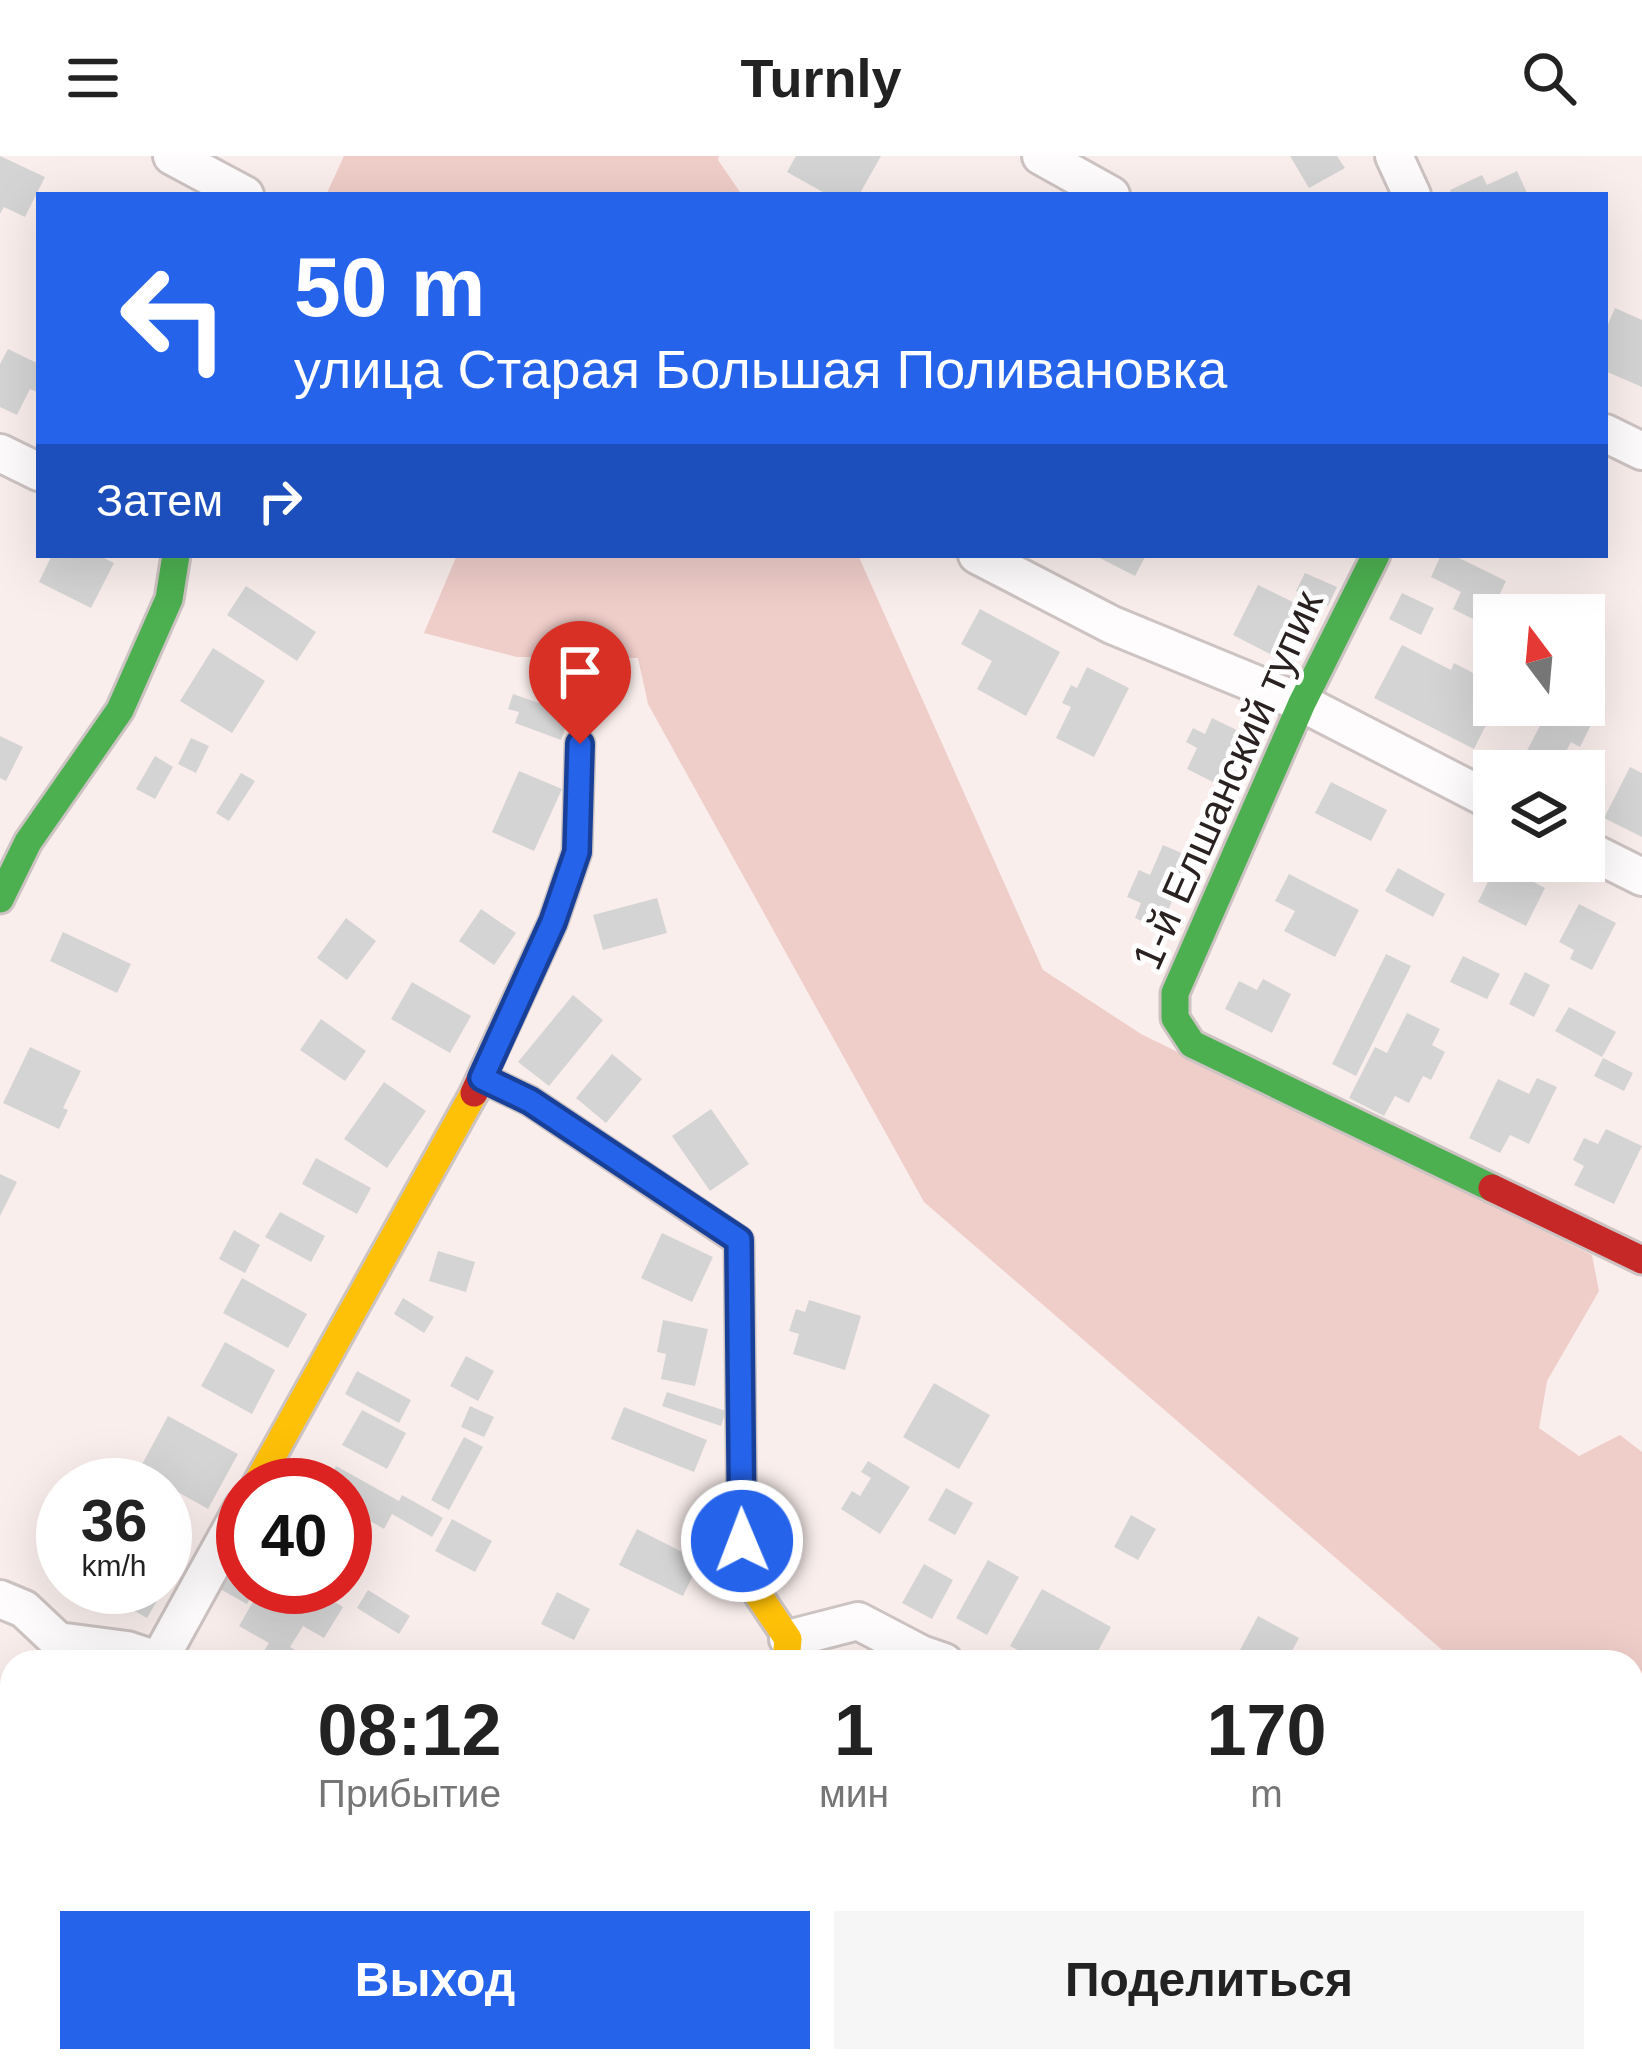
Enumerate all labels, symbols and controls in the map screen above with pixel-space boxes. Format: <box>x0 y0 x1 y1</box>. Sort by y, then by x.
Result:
icon: menu <box>60 45 126 111</box>
icon: search <box>1516 45 1582 111</box>
text: Turnly <box>741 48 902 108</box>
icon: left <box>96 240 252 396</box>
text: 50 m <box>294 240 485 334</box>
text: улица Старая Большая Поливановка <box>294 339 1227 399</box>
icon: right <box>247 468 313 534</box>
text: Затем <box>96 475 223 526</box>
street label: 1-й Елшанский тупик <box>1123 583 1332 976</box>
north arrow <box>1473 594 1605 726</box>
map controls <box>1473 594 1605 882</box>
pin <box>529 621 631 744</box>
icon: arrive <box>547 639 613 705</box>
button: layers <box>1473 750 1605 882</box>
speed limit sign: 40 <box>216 1458 372 1614</box>
position arrow <box>679 1478 805 1604</box>
text: 36 <box>81 1487 147 1554</box>
text: km/h <box>81 1549 147 1582</box>
text: 08:12 <box>317 1690 502 1770</box>
text: 1 <box>834 1690 874 1770</box>
text: 170 <box>1206 1690 1327 1770</box>
text: Прибытие <box>318 1772 501 1815</box>
text: мин <box>819 1772 889 1815</box>
text: m <box>1250 1772 1283 1815</box>
button: Выход <box>60 1911 810 2049</box>
button: Поделиться <box>834 1911 1584 2049</box>

